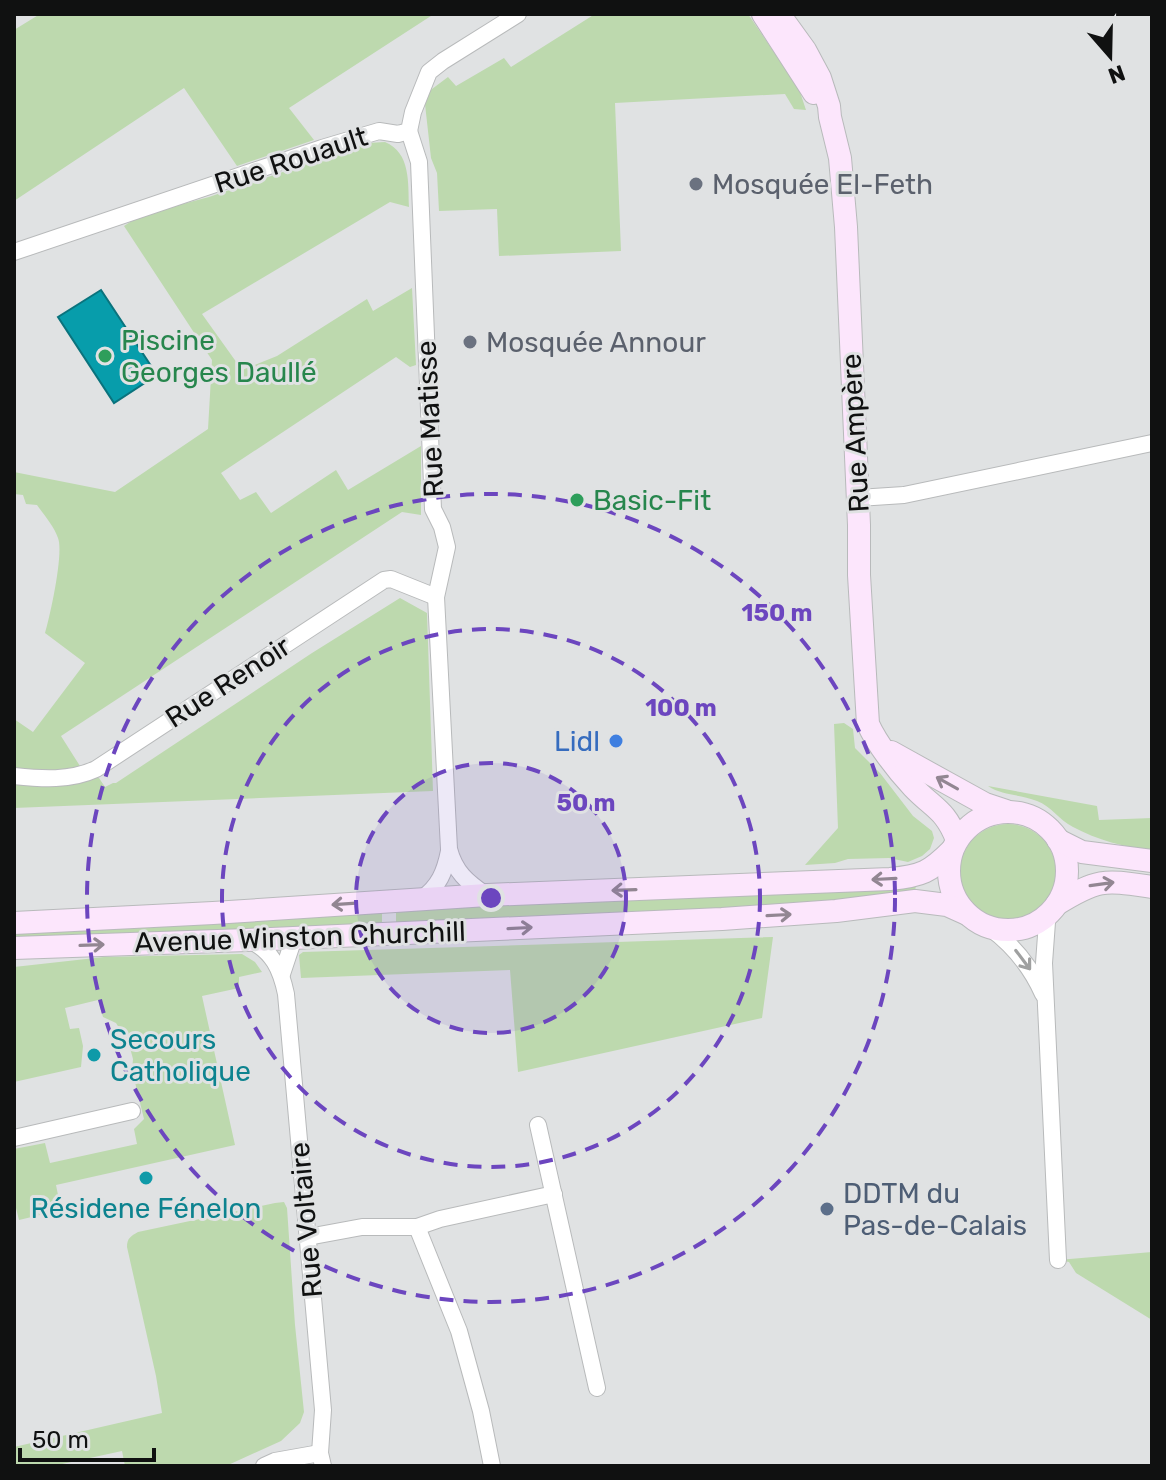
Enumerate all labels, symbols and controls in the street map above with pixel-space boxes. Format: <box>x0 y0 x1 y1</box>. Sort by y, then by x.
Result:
north arrow <box>1070 16 1150 96</box>
text: N <box>1105 59 1129 90</box>
street label: Rue Rouault <box>210 120 372 200</box>
place label: Mosquée El-Feth <box>712 168 933 201</box>
marker: Mosquée El-Feth <box>687 175 705 193</box>
place label: Piscine Georges Daullé <box>121 324 317 389</box>
place label: Mosquée Annour <box>486 326 706 359</box>
marker: Mosquée Annour <box>461 333 479 351</box>
street label: Rue Matisse <box>409 340 451 498</box>
marker: Piscine Georges Daullé <box>96 347 114 365</box>
street label: Rue Ampère <box>834 353 876 513</box>
place label: Basic-Fit <box>593 484 711 517</box>
marker: Basic-Fit <box>568 491 586 509</box>
text: 150 m <box>742 599 812 627</box>
street label: Rue Renoir <box>159 629 297 735</box>
text: 100 m <box>645 694 717 722</box>
place label: Lidl <box>554 725 600 758</box>
marker: Lidl <box>607 732 625 750</box>
one-way arrow <box>935 775 959 790</box>
text: 50 m <box>557 789 615 817</box>
one-way arrow <box>871 872 898 887</box>
one-way arrow <box>1089 876 1114 891</box>
one-way arrow <box>611 883 638 898</box>
centre of rings <box>477 884 505 912</box>
one-way arrow <box>331 897 357 912</box>
one-way arrow <box>765 907 792 922</box>
street label: Avenue Winston Churchill <box>134 915 466 959</box>
one-way arrow <box>506 920 533 935</box>
one-way arrow <box>78 938 105 953</box>
one-way arrow <box>1014 949 1031 970</box>
place label: Secours Catholique <box>110 1023 251 1088</box>
marker: Secours Catholique <box>85 1046 103 1064</box>
street label: Rue Voltaire <box>283 1141 329 1299</box>
marker: Résidene Fénelon <box>137 1169 155 1187</box>
place label: DDTM du Pas-de-Calais <box>843 1177 1027 1242</box>
place label: Résidene Fénelon <box>31 1192 261 1225</box>
marker: DDTM du Pas-de-Calais <box>818 1200 836 1218</box>
scale bar <box>20 1412 154 1462</box>
text: 50 m <box>32 1426 89 1454</box>

